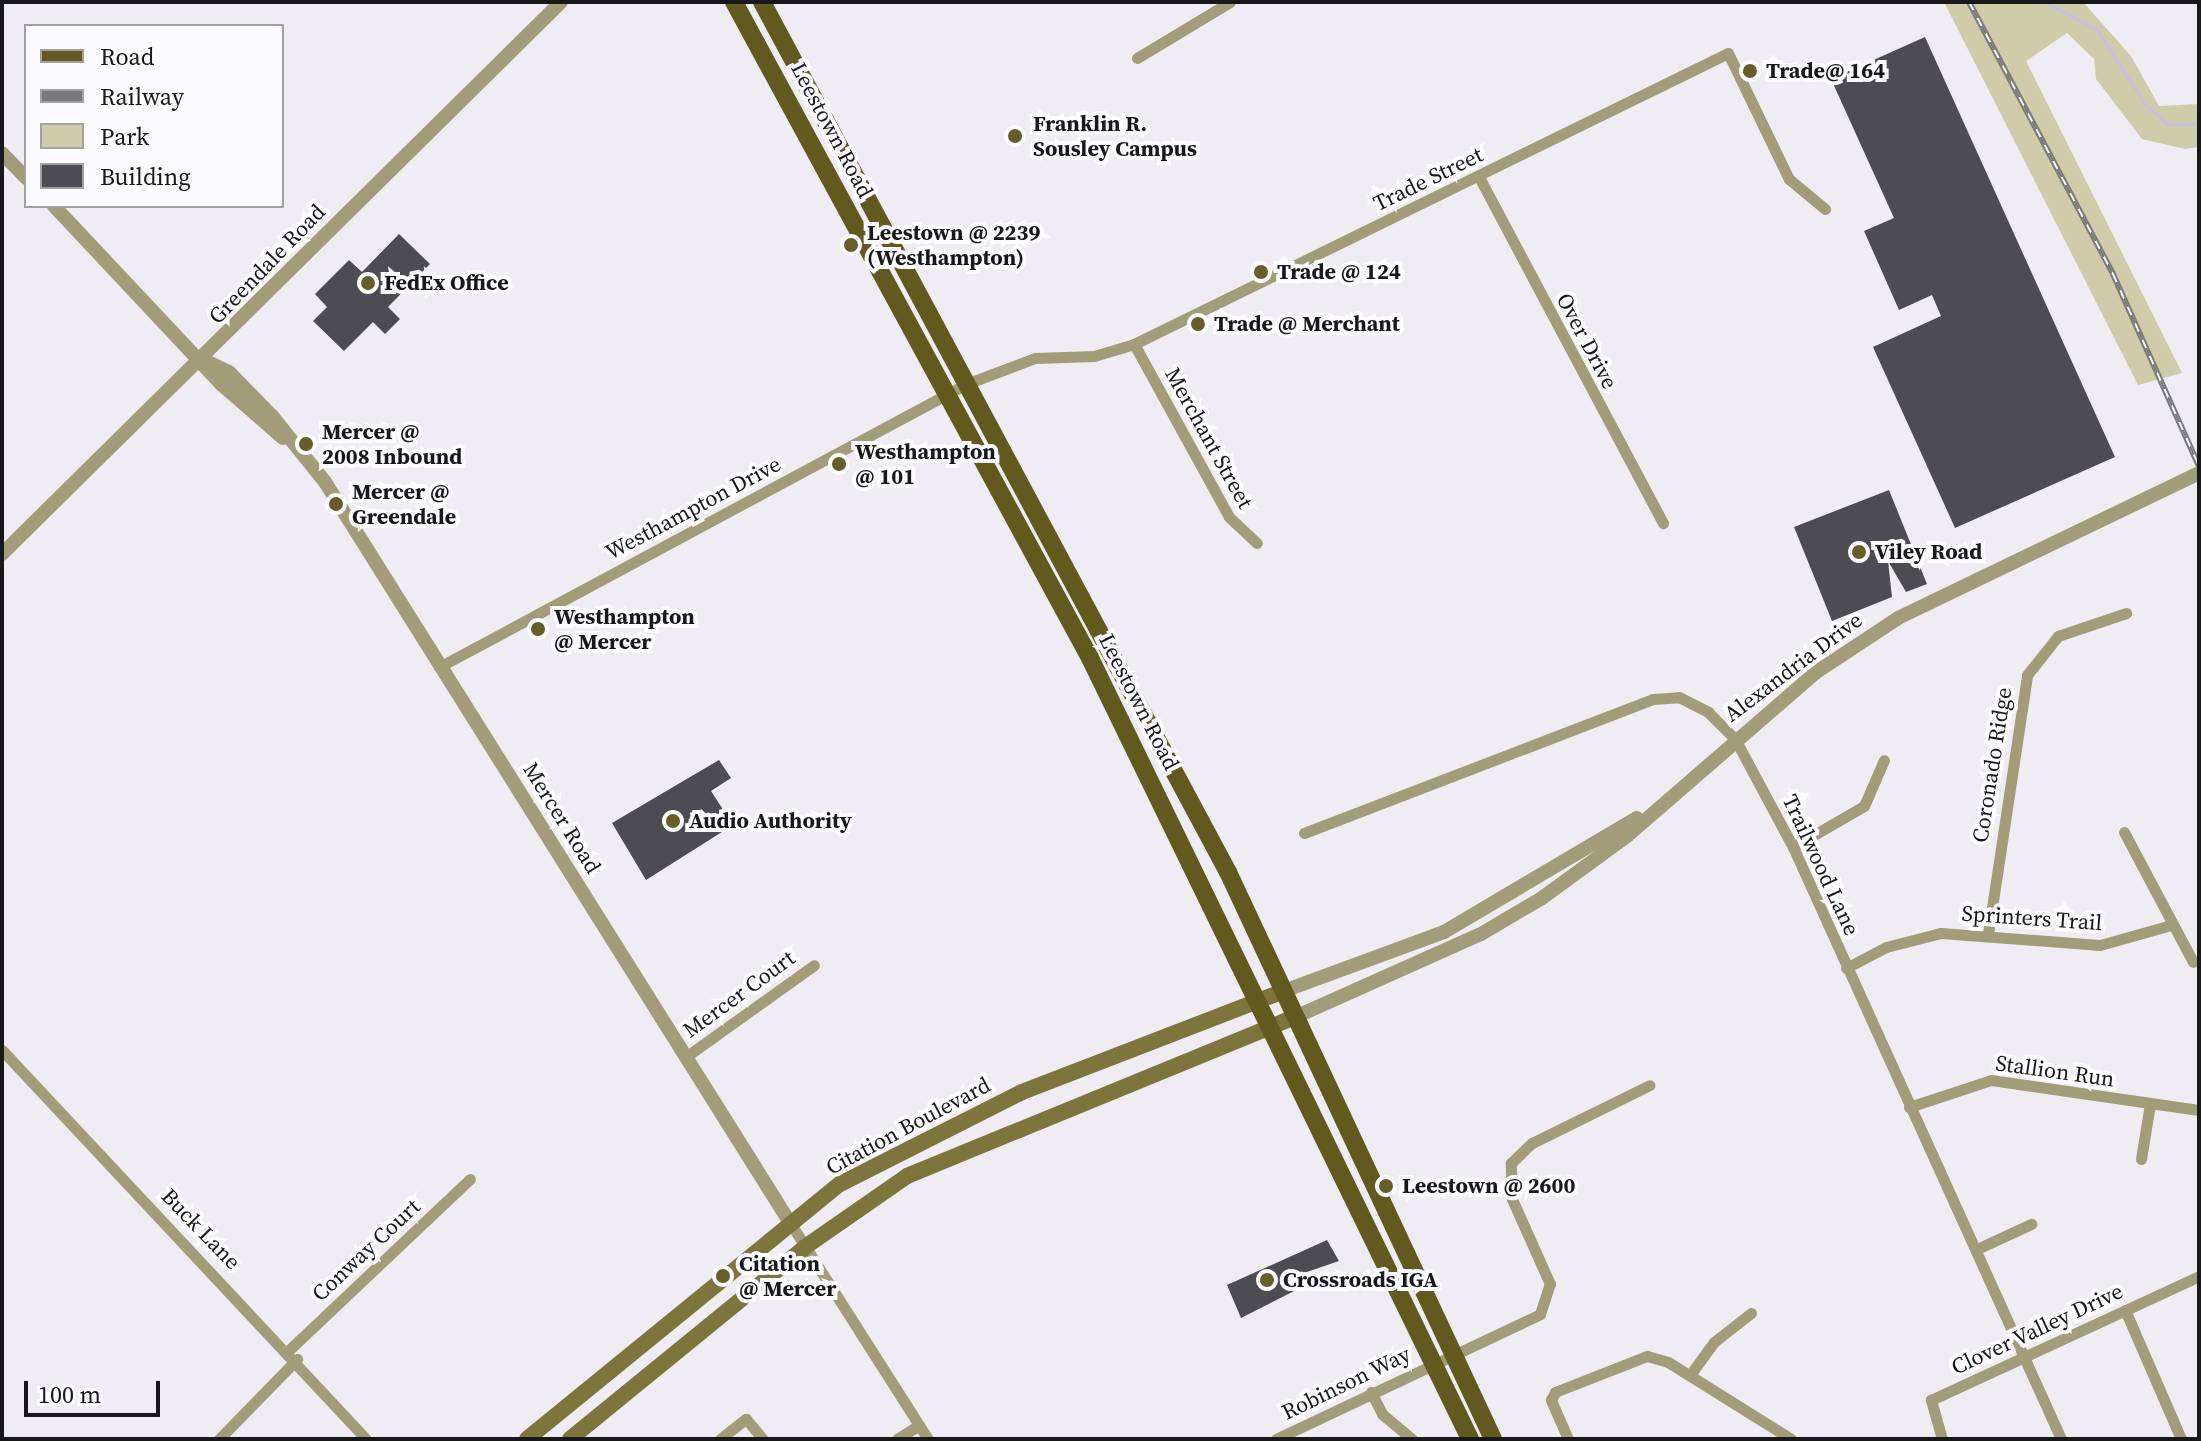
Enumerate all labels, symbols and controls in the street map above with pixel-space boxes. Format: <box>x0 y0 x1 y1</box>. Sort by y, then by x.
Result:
legend <box>24 24 284 208</box>
text: Road <box>100 40 154 73</box>
street label: Leestown Road <box>785 58 879 202</box>
place label: Trade@ 164 <box>1766 58 1885 84</box>
marker: Trade@ 164 <box>1741 62 1759 80</box>
text: Railway <box>100 80 184 113</box>
place label: Franklin R. Sousley Campus <box>1033 110 1197 162</box>
text: Park <box>100 120 149 153</box>
marker: Franklin R. Sousley Campus <box>1004 125 1026 147</box>
street label: Trade Street <box>1369 141 1487 217</box>
text: Building <box>100 160 191 193</box>
street label: Greendale Road <box>203 199 331 329</box>
place label: Leestown @ 2239 (Westhampton) <box>867 219 1040 270</box>
marker: Leestown @ 2239 (Westhampton) <box>842 236 860 254</box>
place label: Trade @ 124 <box>1277 259 1401 285</box>
marker: Trade @ 124 <box>1252 263 1270 281</box>
place label: FedEx Office <box>384 270 509 296</box>
marker: FedEx Office <box>359 274 377 292</box>
street label: Over Drive <box>1551 288 1623 394</box>
place label: Trade @ Merchant <box>1214 311 1400 337</box>
marker: Trade @ Merchant <box>1189 315 1207 333</box>
street label: Merchant Street <box>1159 363 1259 513</box>
place label: Mercer @ 2008 Inbound <box>322 418 462 470</box>
marker: Mercer @ 2008 Inbound <box>297 435 315 453</box>
place label: Westhampton @ 101 <box>855 438 996 490</box>
street label: Westhampton Drive <box>601 451 785 565</box>
marker: Westhampton @ 101 <box>830 455 848 473</box>
place label: Mercer @ Greendale <box>352 478 456 530</box>
marker: Mercer @ Greendale <box>327 495 345 513</box>
place label: Viley Road <box>1875 539 1982 565</box>
marker: Viley Road <box>1850 543 1868 561</box>
place label: Westhampton @ Mercer <box>554 603 695 654</box>
street label: Alexandria Drive <box>1719 607 1867 727</box>
marker: Westhampton @ Mercer <box>529 620 547 638</box>
street label: Leestown Road <box>1093 629 1185 775</box>
street label: Coronado Ridge <box>1967 685 2017 845</box>
street label: Mercer Road <box>517 758 607 878</box>
street label: Trailwood Lane <box>1777 790 1865 940</box>
place label: Audio Authority <box>689 808 852 834</box>
marker: Audio Authority <box>664 812 682 830</box>
street label: Sprinters Trail <box>1961 900 2103 936</box>
street label: Mercer Court <box>678 945 800 1043</box>
street label: Stallion Run <box>1994 1050 2116 1092</box>
street label: Citation Boulevard <box>821 1072 995 1180</box>
place label: Leestown @ 2600 <box>1402 1173 1575 1199</box>
marker: Leestown @ 2600 <box>1377 1177 1395 1195</box>
street label: Buck Lane <box>156 1183 246 1275</box>
street label: Conway Court <box>307 1193 425 1307</box>
place label: Citation @ Mercer <box>739 1250 837 1302</box>
marker: Citation @ Mercer <box>714 1267 732 1285</box>
place label: Crossroads IGA <box>1283 1267 1438 1293</box>
marker: Crossroads IGA <box>1258 1271 1276 1289</box>
street label: Clover Valley Drive <box>1947 1278 2127 1380</box>
street label: Robinson Way <box>1277 1340 1415 1426</box>
scale bar <box>28 1365 164 1415</box>
text: 100 m <box>38 1378 101 1411</box>

